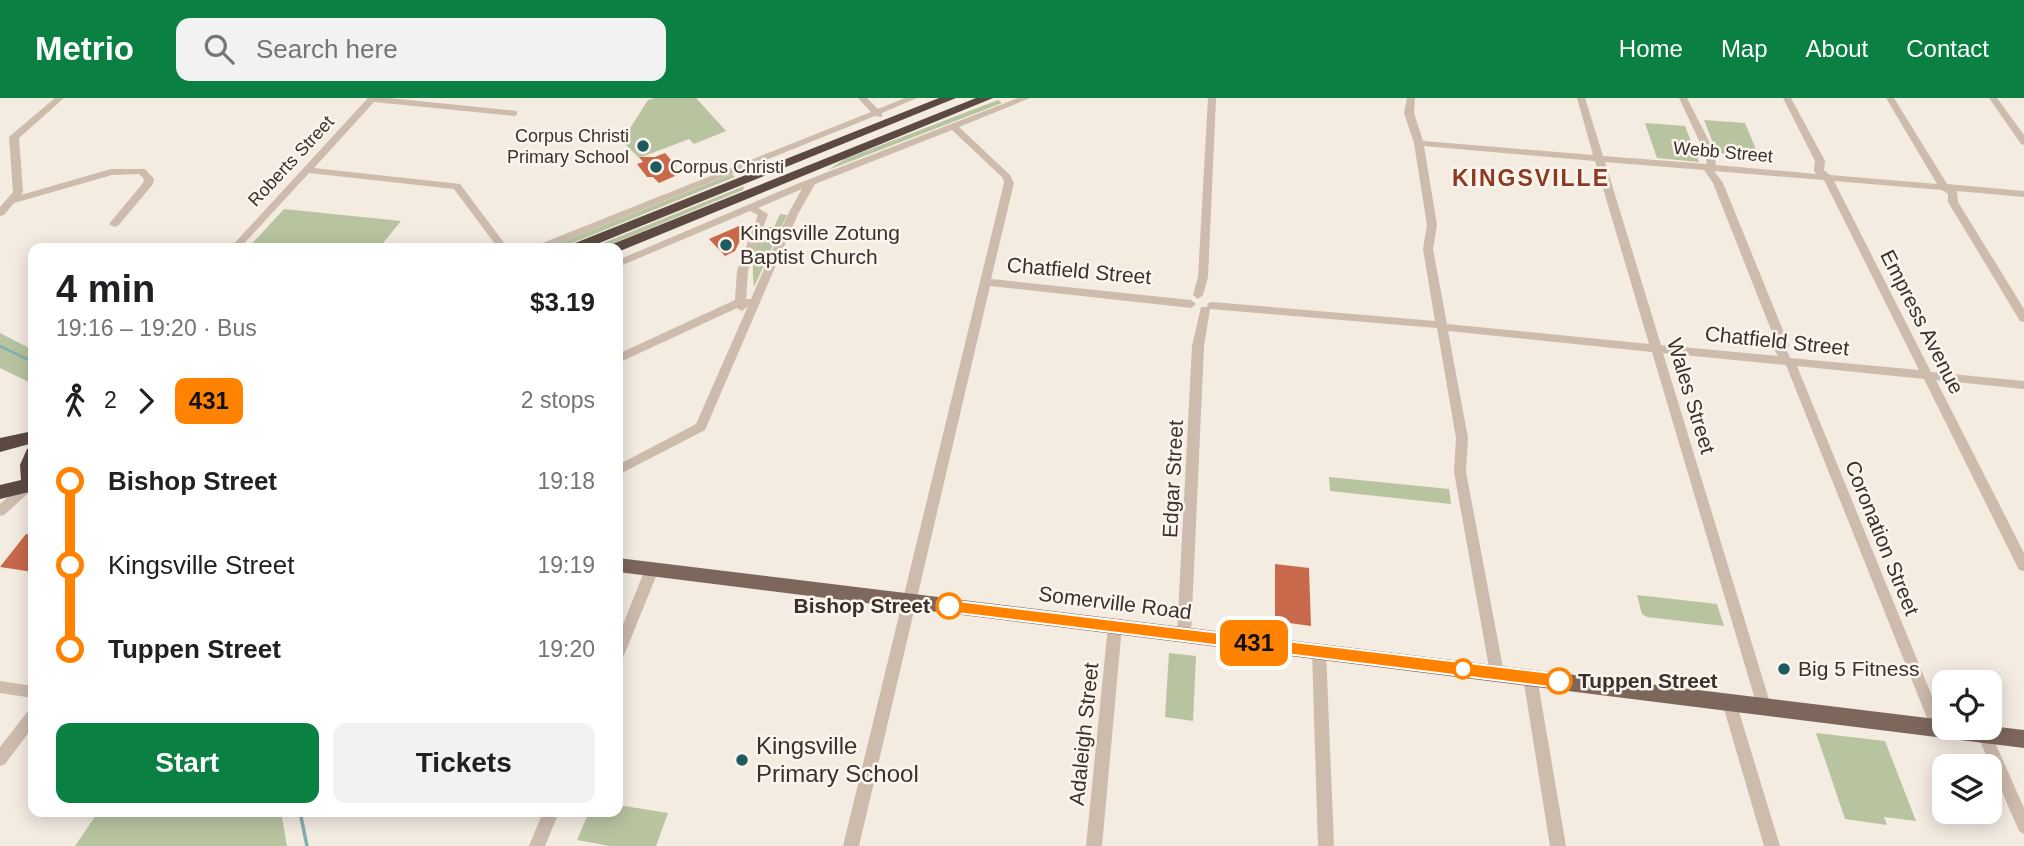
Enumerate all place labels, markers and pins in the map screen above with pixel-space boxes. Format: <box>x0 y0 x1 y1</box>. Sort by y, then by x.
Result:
place label: Corpus Christi Primary School <box>507 126 629 167</box>
marker: Corpus Christi Primary School <box>635 138 651 154</box>
place label: Corpus Christi <box>670 157 784 177</box>
marker: Corpus Christi <box>648 159 664 175</box>
place label: Kingsville Zotung Baptist Church <box>740 221 900 268</box>
marker: Kingsville Zotung Baptist Church <box>718 237 734 253</box>
marker: Bishop Street <box>936 593 962 619</box>
place label: Bishop Street <box>793 594 930 617</box>
place label: Big 5 Fitness <box>1798 657 1919 680</box>
unlabelled marker <box>1453 659 1473 679</box>
marker: Big 5 Fitness <box>1776 661 1792 677</box>
marker: Tuppen Street <box>1546 668 1572 694</box>
place label: Tuppen Street <box>1578 669 1718 692</box>
place label: Kingsville Primary School <box>756 732 919 787</box>
marker: Kingsville Primary School <box>734 752 750 768</box>

